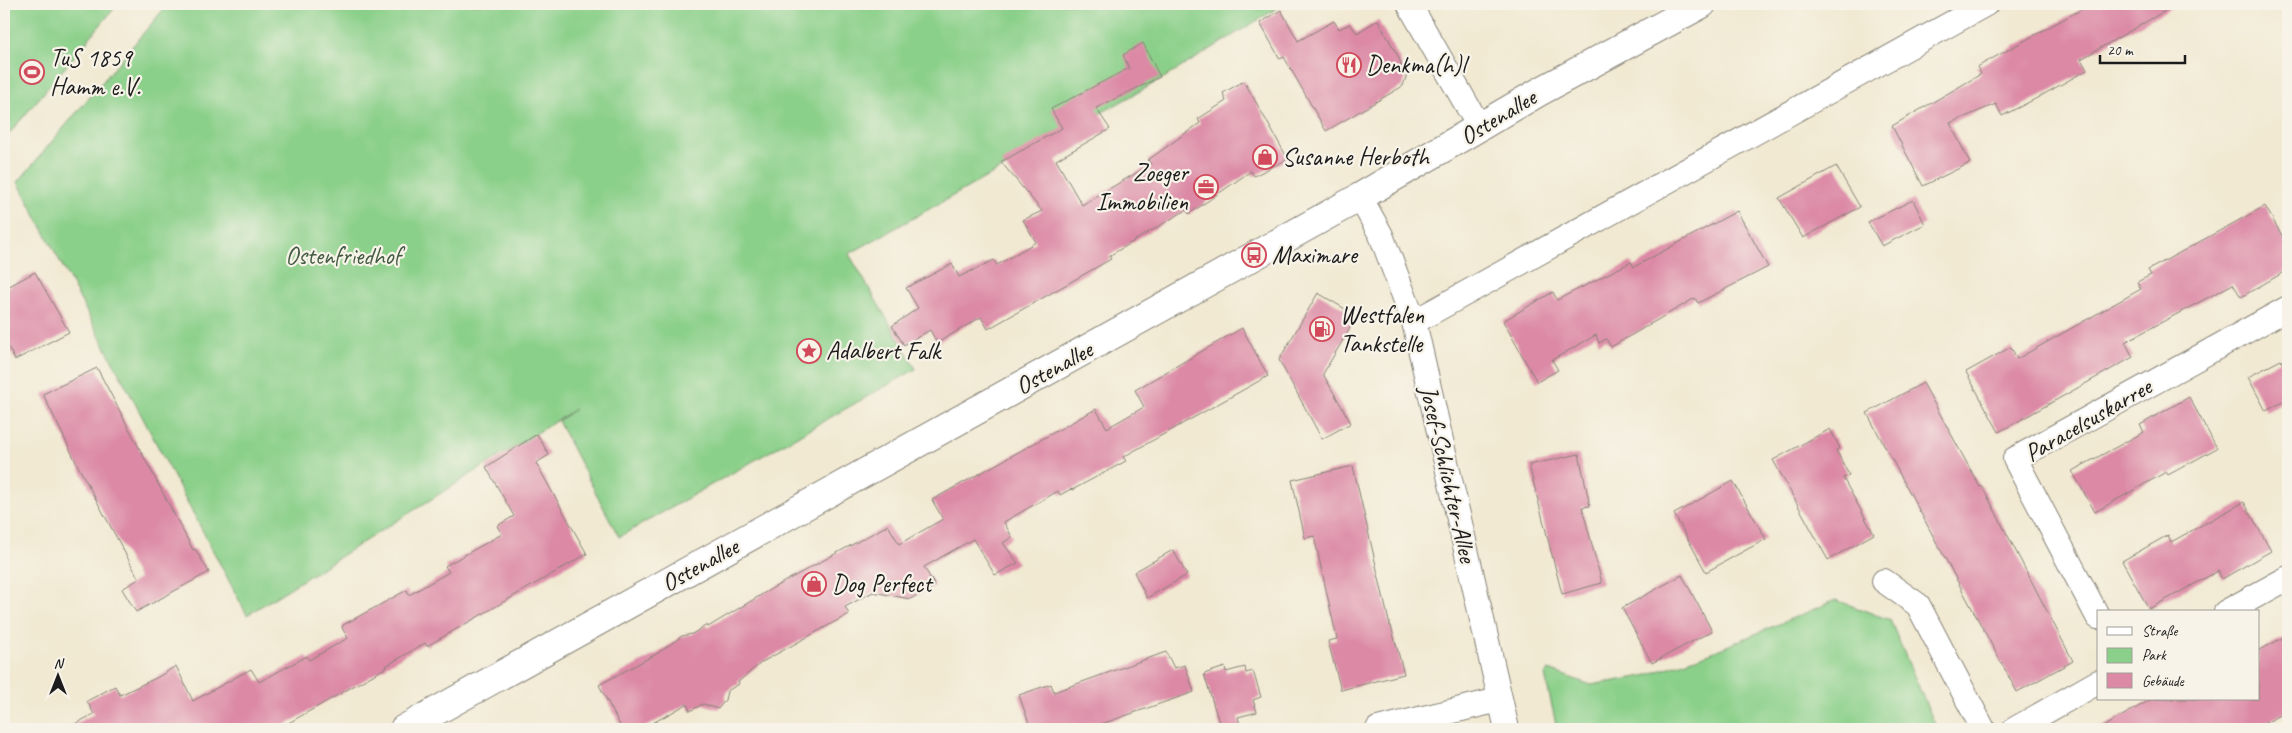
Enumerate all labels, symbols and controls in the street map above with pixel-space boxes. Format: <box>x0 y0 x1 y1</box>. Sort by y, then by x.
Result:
scale bar <box>2100 32 2184 64</box>
text: 20 m <box>2107 41 2134 60</box>
place label: TuS 1859 Hamm e.V. <box>50 42 141 103</box>
place label: Denkma(h)l <box>1366 49 1470 81</box>
restaurant icon: Denkma(h)l <box>1336 52 1362 78</box>
sports icon: TuS 1859 Hamm e.V. <box>19 59 45 85</box>
street label: Ostenallee <box>1454 81 1544 152</box>
place label: Susanne Herboth <box>1282 141 1430 173</box>
shop icon: Susanne Herboth <box>1252 144 1278 170</box>
place label: Zoeger Immobilien <box>1096 157 1190 218</box>
office icon: Zoeger Immobilien <box>1193 174 1219 200</box>
place label: Maximare <box>1272 239 1359 271</box>
park label: Ostenfriedhof <box>285 240 405 272</box>
bus stop icon: Maximare <box>1241 242 1267 268</box>
place label: Westfalen Tankstelle <box>1340 299 1425 360</box>
fuel station icon: Westfalen Tankstelle <box>1309 316 1335 342</box>
street label: Ostenallee <box>1010 333 1100 402</box>
place label: Adalbert Falk <box>826 335 942 367</box>
place icon: Adalbert Falk <box>796 338 822 364</box>
street label: Paracelsuskarree <box>2019 370 2159 469</box>
street label: Josef-Schlichter-Allee <box>1412 382 1484 567</box>
street label: Ostenallee <box>656 530 746 599</box>
place label: Dog Perfect <box>832 568 934 600</box>
shop icon: Dog Perfect <box>801 571 827 597</box>
legend <box>2097 610 2260 700</box>
text: Straße <box>2142 622 2178 641</box>
text: Park <box>2142 646 2167 665</box>
north arrow <box>32 650 82 700</box>
text: N <box>54 655 65 672</box>
text: Gebäude <box>2142 672 2185 691</box>

